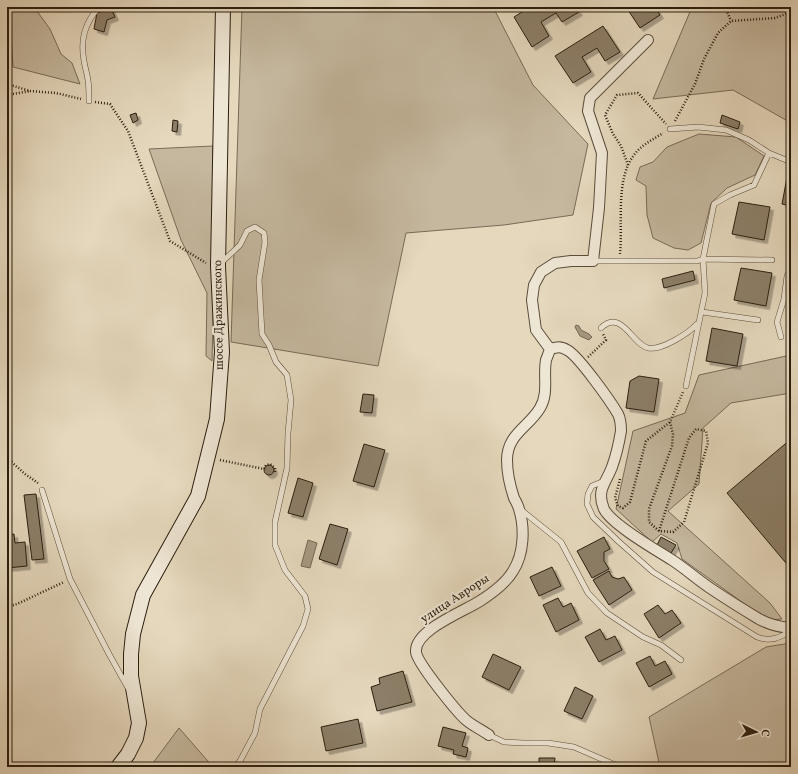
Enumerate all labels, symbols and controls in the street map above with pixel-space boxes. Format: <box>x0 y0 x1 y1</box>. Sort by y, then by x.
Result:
street label: шоссе Дражинского <box>210 260 228 370</box>
street label: улица Авроры <box>418 571 493 627</box>
north arrow <box>736 712 776 752</box>
text: С <box>757 729 772 737</box>

